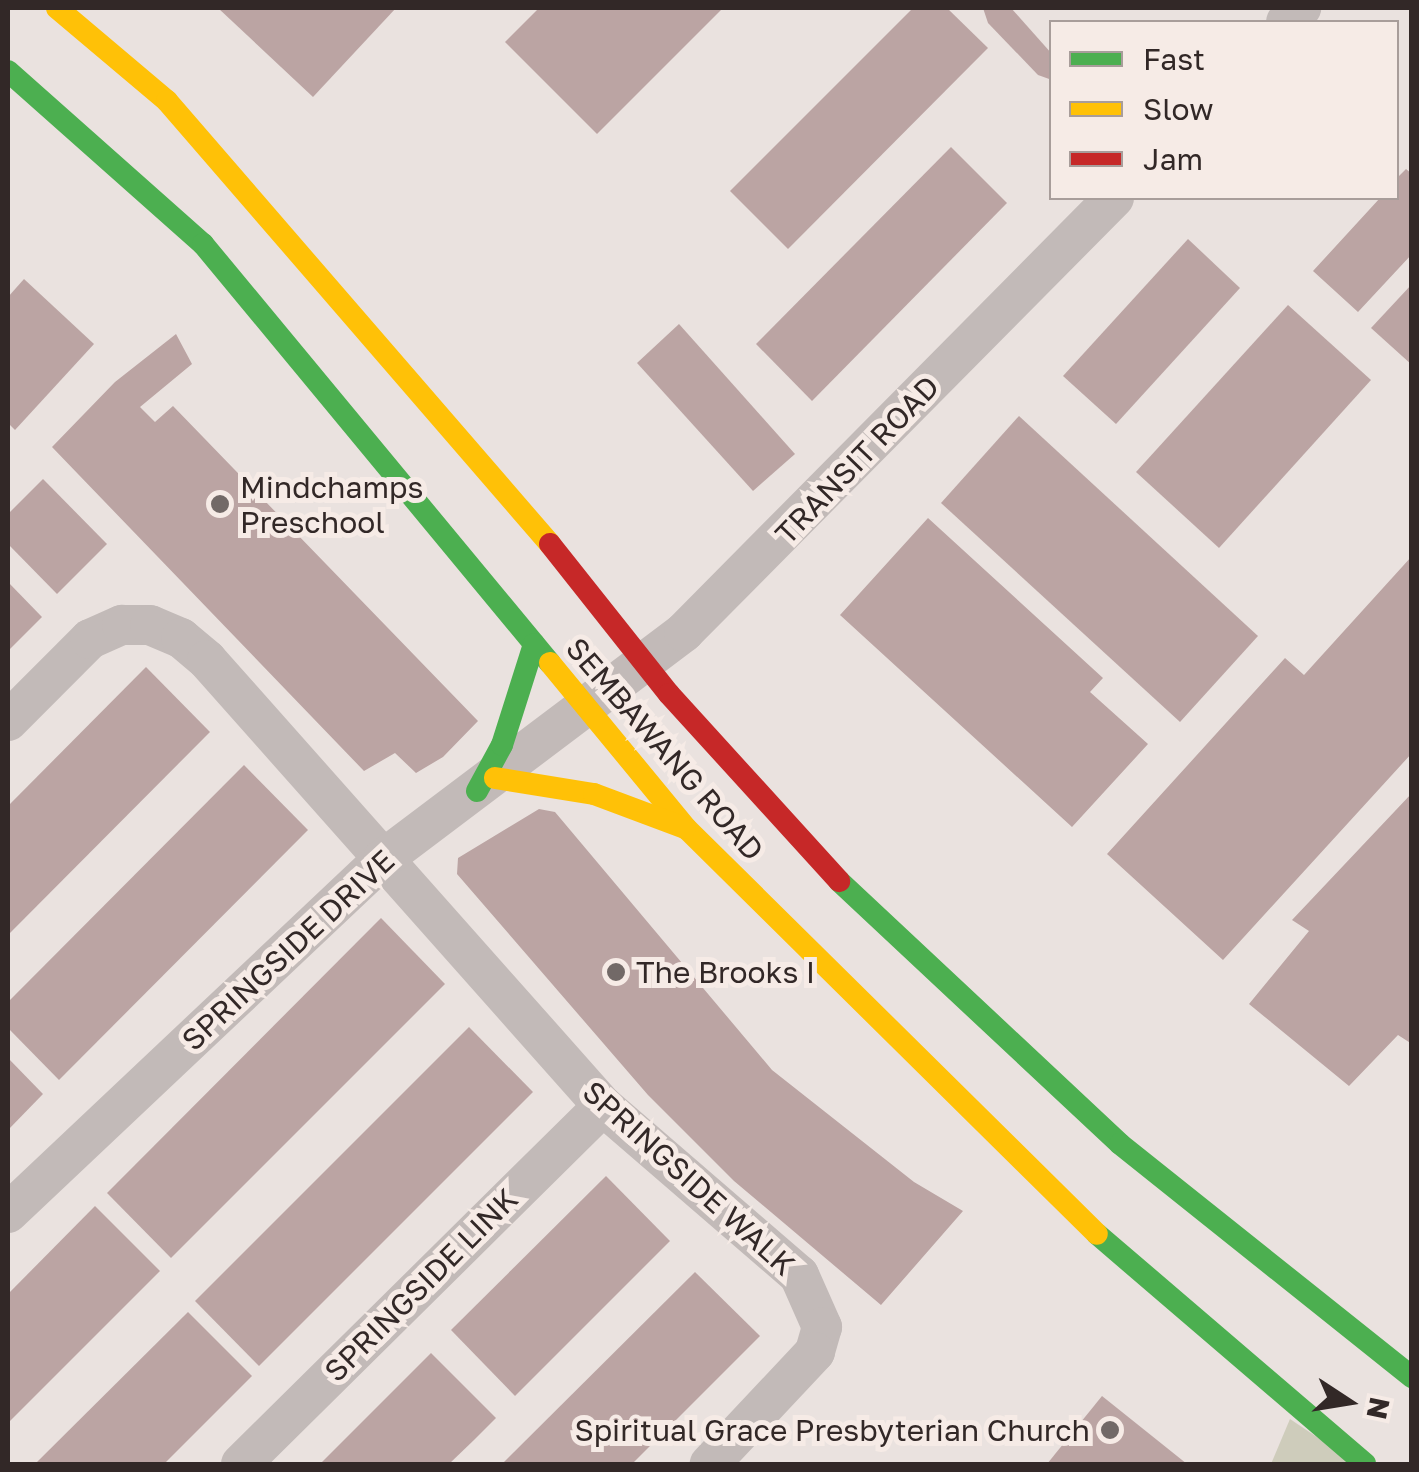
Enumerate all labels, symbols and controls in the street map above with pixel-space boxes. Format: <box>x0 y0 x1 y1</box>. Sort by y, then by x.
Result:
legend <box>1049 20 1399 200</box>
text: Fast <box>1143 41 1205 77</box>
text: Slow <box>1143 91 1214 127</box>
text: Jam <box>1143 141 1203 177</box>
street label: TRANSIT ROAD <box>768 368 946 552</box>
place label: Mindchamps Preschool <box>240 469 423 540</box>
marker: Mindchamps Preschool <box>209 493 231 515</box>
street label: SEMBAWANG ROAD <box>559 630 771 868</box>
street label: SPRINGSIDE DRIVE <box>174 842 402 1058</box>
place label: The Brooks I <box>636 954 815 990</box>
marker: The Brooks I <box>605 961 627 983</box>
street label: SPRINGSIDE WALK <box>576 1073 802 1283</box>
street label: SPRINGSIDE LINK <box>317 1181 525 1389</box>
north arrow <box>1299 1352 1399 1452</box>
text: N <box>1360 1395 1397 1422</box>
place label: Spiritual Grace Presbyterian Church <box>574 1412 1090 1448</box>
marker: Spiritual Grace Presbyterian Church <box>1099 1419 1121 1441</box>

